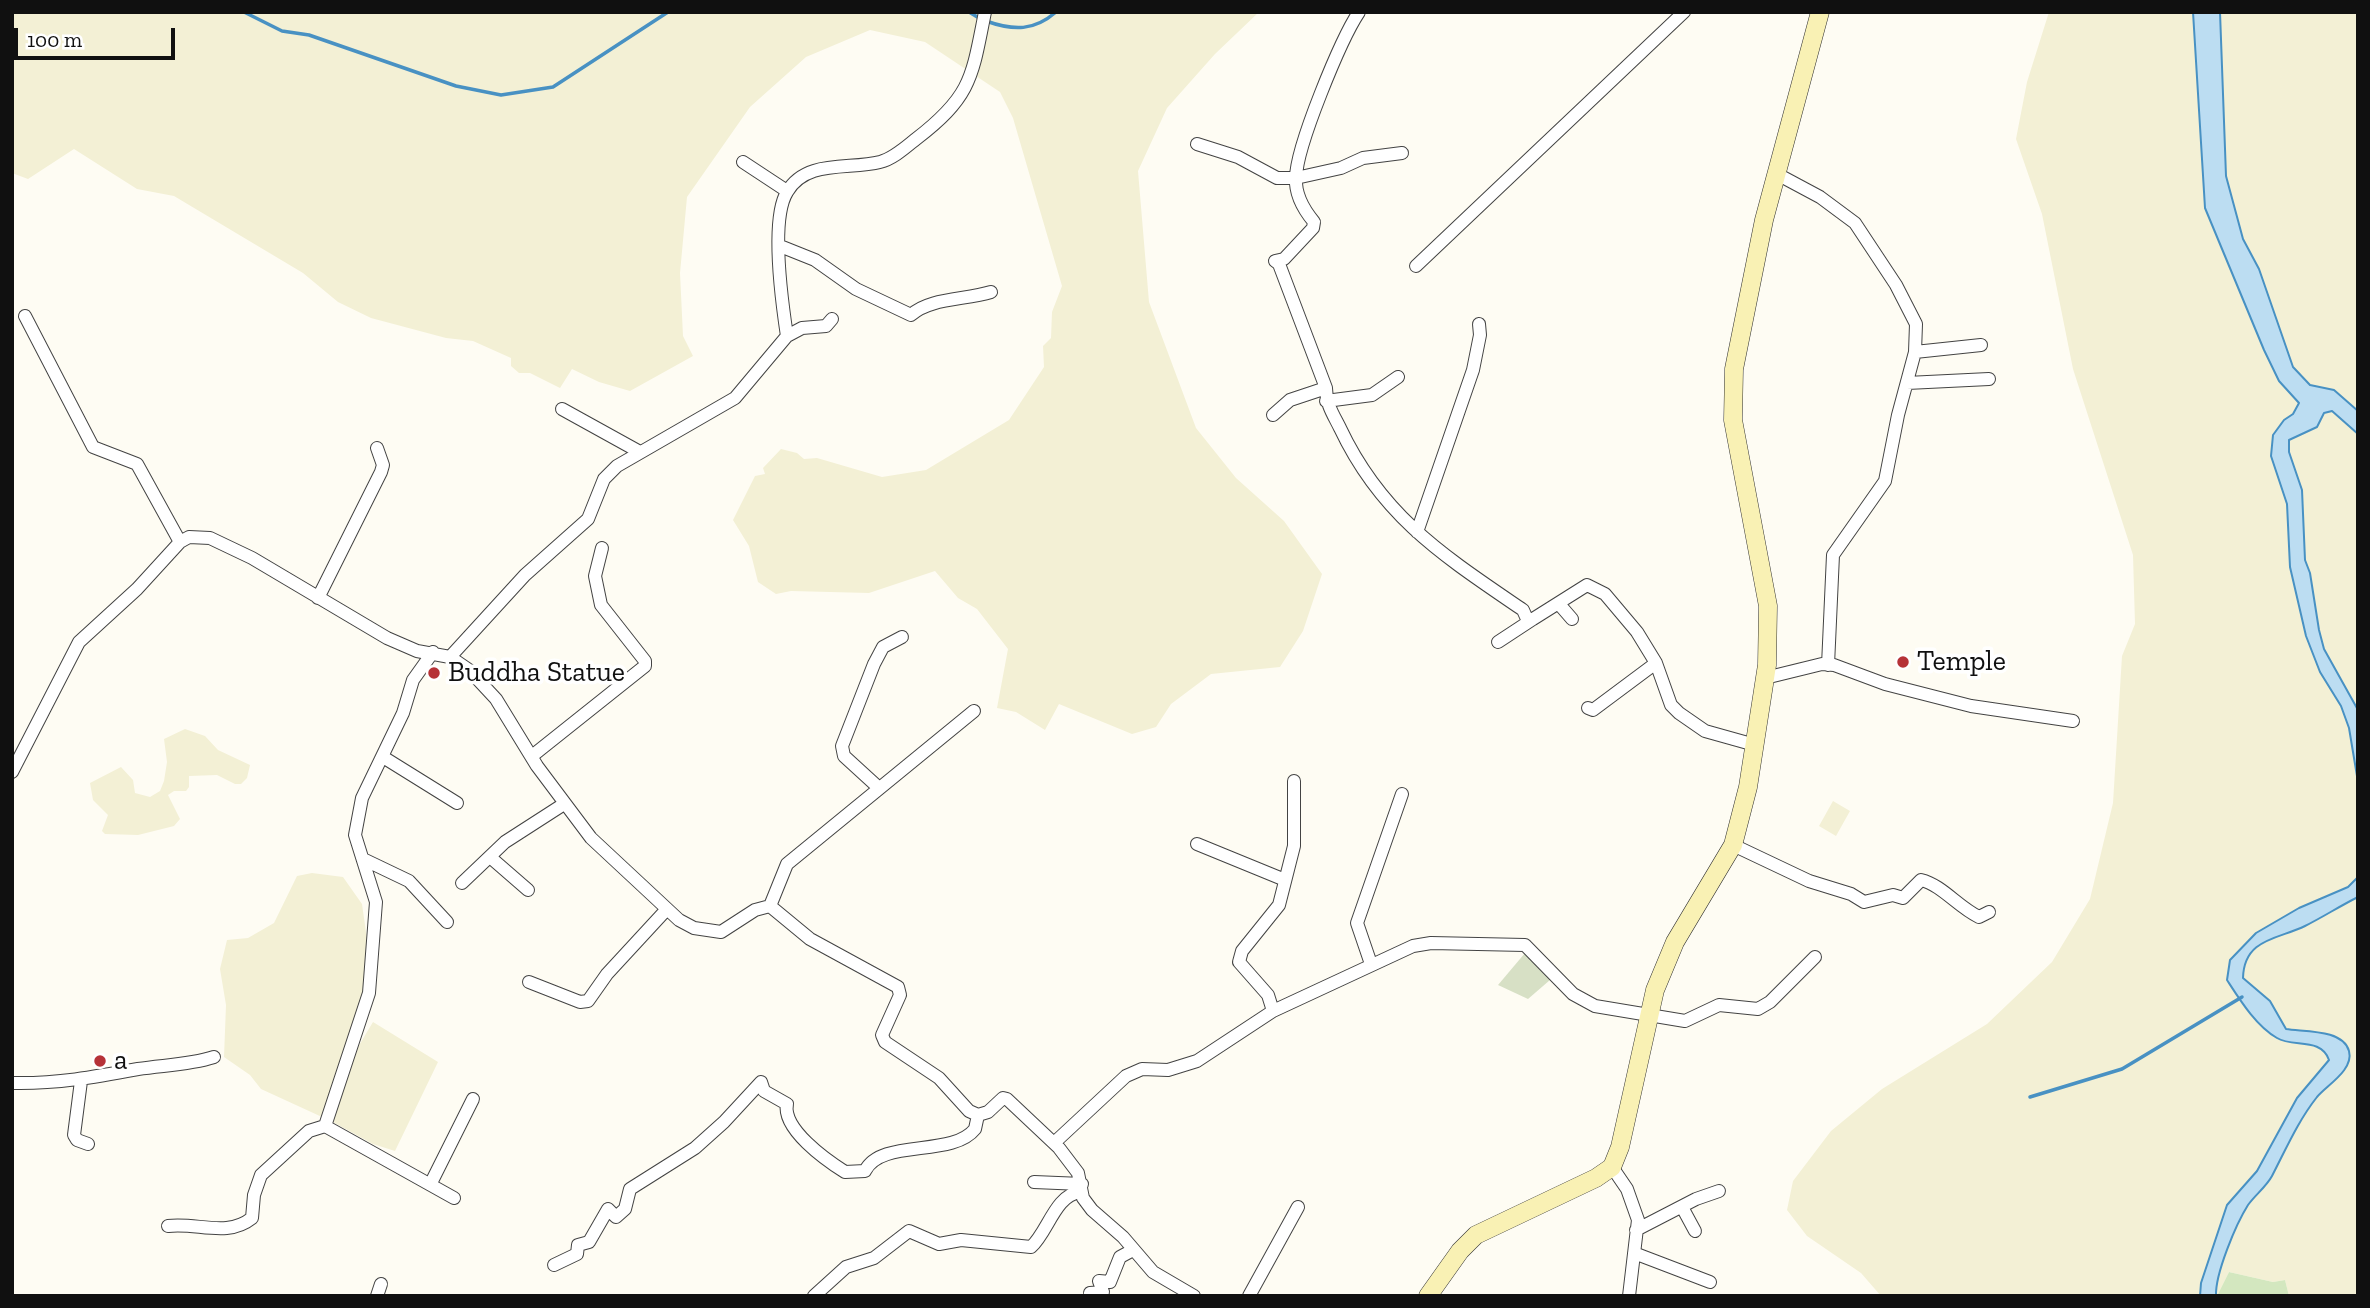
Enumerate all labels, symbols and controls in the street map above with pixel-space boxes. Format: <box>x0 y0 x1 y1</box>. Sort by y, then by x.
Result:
scale bar <box>18 14 178 58</box>
text: 100 m <box>27 27 82 52</box>
place label: Temple <box>1917 645 2006 679</box>
marker: Temple <box>1895 654 1911 670</box>
place label: Buddha Statue <box>448 656 625 690</box>
marker: Buddha Statue <box>426 665 442 681</box>
place label: a <box>114 1044 128 1078</box>
marker: a <box>92 1053 108 1069</box>

